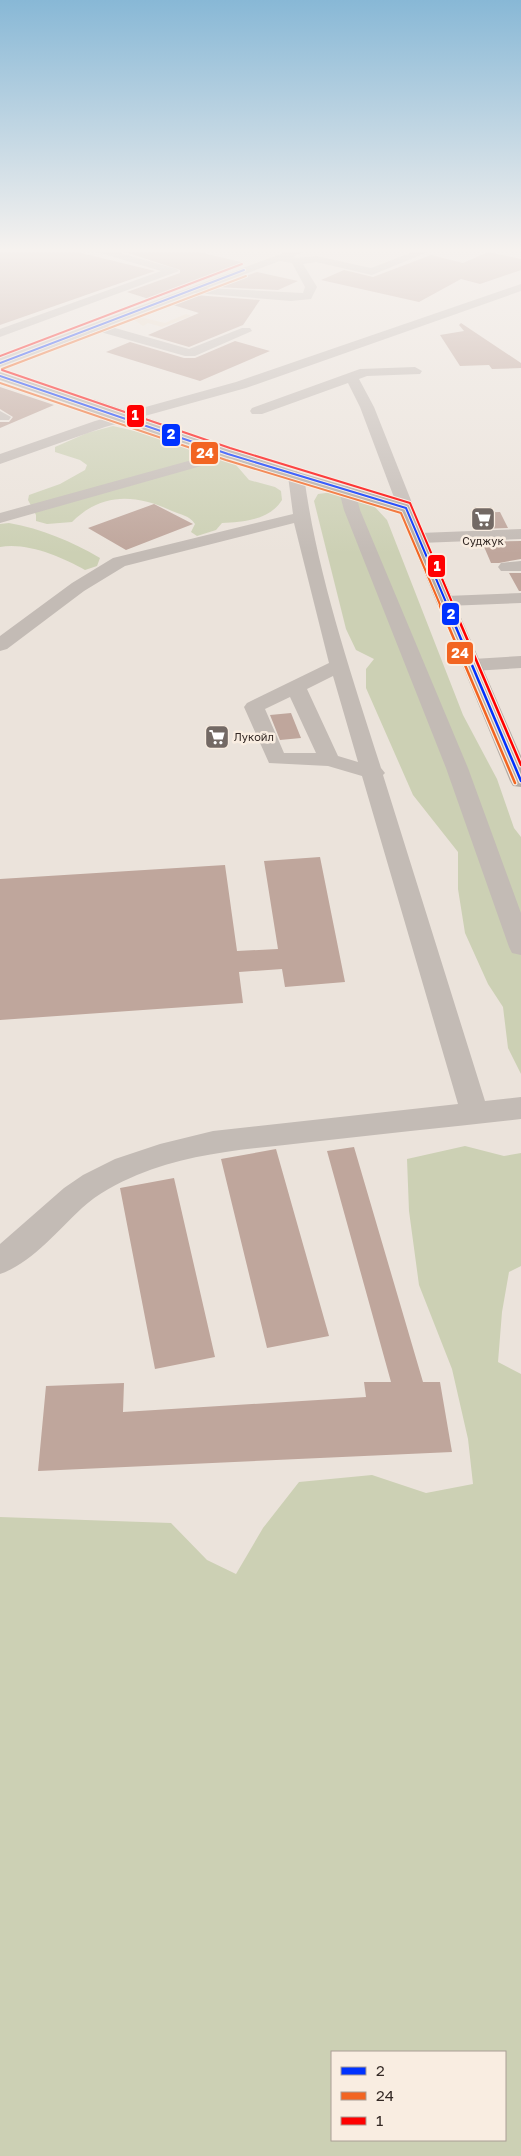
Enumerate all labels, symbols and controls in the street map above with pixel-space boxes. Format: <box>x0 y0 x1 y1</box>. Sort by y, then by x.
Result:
line badge: 1 <box>126 404 145 428</box>
text: 1 <box>131 406 139 423</box>
line badge: 2 <box>161 423 181 447</box>
text: 2 <box>167 425 176 442</box>
line badge: 24 <box>190 441 219 465</box>
text: 24 <box>196 444 214 461</box>
supermarket icon: Суджук <box>470 506 496 532</box>
place label: Суджук <box>462 534 504 547</box>
line badge: 1 <box>427 554 446 578</box>
text: 1 <box>433 557 441 574</box>
line badge: 2 <box>441 602 460 626</box>
text: 2 <box>447 605 456 622</box>
line badge: 24 <box>446 641 474 665</box>
text: 24 <box>451 644 469 661</box>
supermarket icon: Лукойл <box>204 724 230 750</box>
place label: Лукойл <box>234 730 274 743</box>
legend <box>331 2051 506 2141</box>
text: 2 <box>376 2061 385 2079</box>
text: 24 <box>376 2086 394 2104</box>
text: 1 <box>376 2111 383 2129</box>

